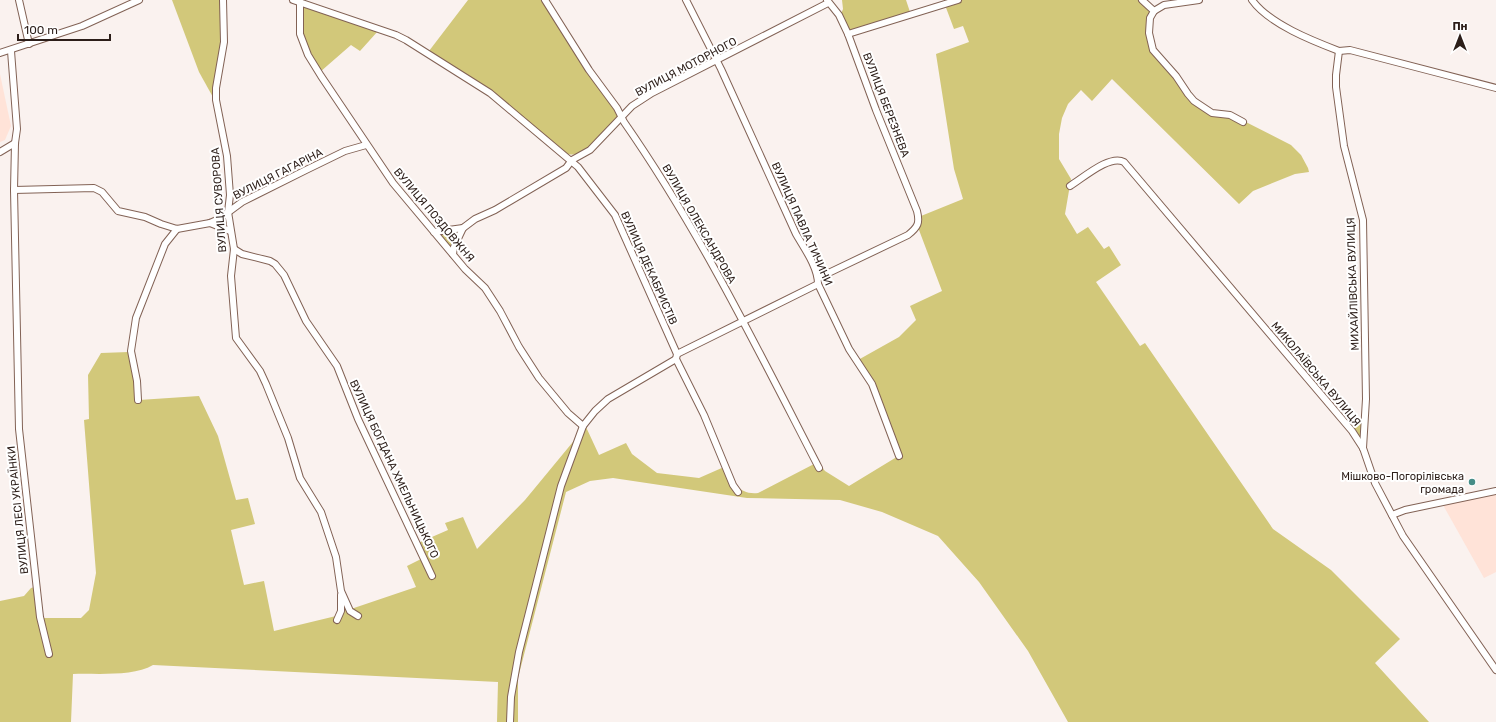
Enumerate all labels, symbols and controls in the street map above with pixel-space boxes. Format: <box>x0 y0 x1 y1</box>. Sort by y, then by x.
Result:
scale bar <box>18 16 110 42</box>
north arrow <box>1440 16 1480 56</box>
text: Пн <box>1452 20 1468 33</box>
text: 100 m <box>24 23 58 37</box>
street label: ВУЛИЦЯ МОТОРНОГО <box>633 35 739 99</box>
street label: ВУЛИЦЯ БЕРЕЗНЕВА <box>860 51 912 160</box>
street label: ВУЛИЦЯ ГАГАРІНА <box>231 145 326 202</box>
street label: ВУЛИЦЯ СУВОРОВА <box>209 146 229 253</box>
street label: ВУЛИЦЯ ПАВЛА ТИЧИНИ <box>769 160 835 288</box>
street label: ВУЛИЦЯ ОЛЕКСАНДРОВА <box>660 162 739 286</box>
street label: ВУЛИЦЯ ПОЗДОВЖНЯ <box>391 166 477 264</box>
street label: ВУЛИЦЯ ДЕКАБРИСТІВ <box>618 209 680 327</box>
street label: МИХАЙЛІВСЬКА ВУЛИЦЯ <box>1344 217 1362 351</box>
street label: МИКОЛАЇВСЬКА ВУЛИЦЯ <box>1269 319 1363 429</box>
street label: ВУЛИЦЯ БОГДАНА ХМЕЛЬНИЦЬКОГО <box>347 378 441 560</box>
street label: ВУЛИЦЯ ЛЕСІ УКРАЇНКИ <box>5 445 31 575</box>
place label: Мішково-Погорілівська громада <box>1341 470 1464 496</box>
marker: Мішково-Погорілівська громада <box>1467 477 1477 487</box>

